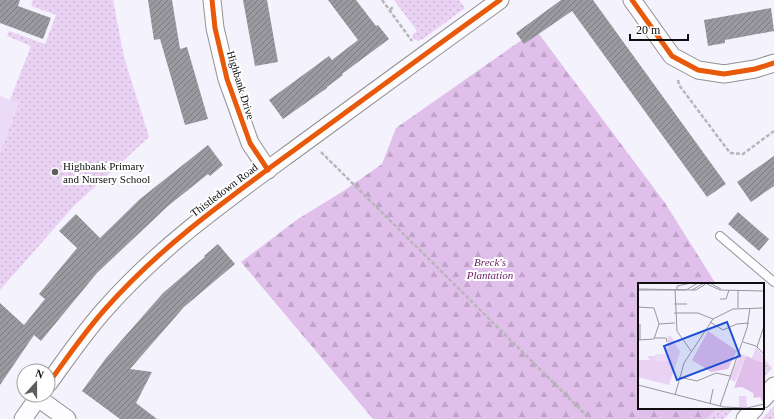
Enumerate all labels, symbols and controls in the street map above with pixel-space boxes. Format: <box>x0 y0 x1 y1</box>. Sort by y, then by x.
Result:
scale bar <box>630 16 688 42</box>
text: 20 m <box>636 23 661 37</box>
street label: Highbank Drive <box>225 49 257 121</box>
place label: Highbank Primary and Nursery School <box>63 160 150 185</box>
street label: Thistledown Road <box>188 161 260 219</box>
marker: Highbank Primary and Nursery School <box>50 167 60 177</box>
park label: Breck's Plantation <box>466 256 514 281</box>
inset map <box>638 283 764 409</box>
north arrow <box>16 363 56 403</box>
text: N <box>34 367 45 381</box>

